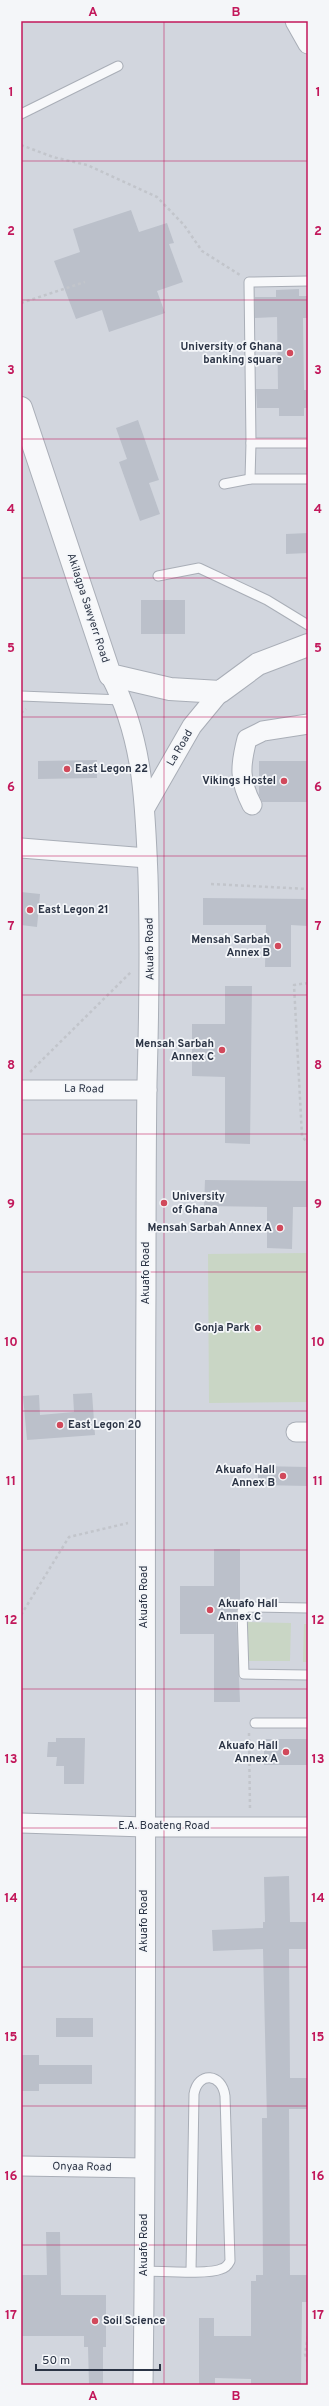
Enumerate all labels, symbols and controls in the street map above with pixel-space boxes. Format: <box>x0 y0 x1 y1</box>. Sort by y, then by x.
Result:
text: A <box>88 5 98 21</box>
text: B <box>232 5 241 21</box>
text: 1 <box>8 85 14 101</box>
text: 1 <box>315 85 321 101</box>
text: 2 <box>7 224 15 240</box>
text: 2 <box>314 224 322 240</box>
place label: University of Ghana banking square <box>181 340 282 367</box>
marker: University of Ghana banking square <box>285 348 295 358</box>
text: 3 <box>7 363 15 379</box>
text: 3 <box>314 363 322 379</box>
text: 4 <box>7 502 15 518</box>
text: 4 <box>314 502 322 518</box>
street label: Akilagpa Sawyerr Road <box>64 551 112 665</box>
text: 5 <box>7 641 15 657</box>
text: 5 <box>314 641 322 657</box>
street label: La Road <box>164 727 196 769</box>
place label: East Legon 22 <box>75 762 148 776</box>
marker: East Legon 22 <box>62 764 72 774</box>
place label: Vikings Hostel <box>202 774 276 788</box>
marker: Vikings Hostel <box>279 776 289 786</box>
text: 6 <box>7 780 15 796</box>
text: 6 <box>314 780 322 796</box>
place label: East Legon 21 <box>38 903 109 917</box>
marker: East Legon 21 <box>25 905 35 915</box>
street label: Akuafo Road <box>142 917 158 981</box>
text: 7 <box>8 919 15 935</box>
text: 7 <box>315 919 322 935</box>
place label: Mensah Sarbah Annex B <box>191 933 270 960</box>
marker: Mensah Sarbah Annex B <box>273 941 283 951</box>
place label: Mensah Sarbah Annex C <box>135 1037 214 1064</box>
marker: Mensah Sarbah Annex C <box>217 1045 227 1055</box>
text: 8 <box>7 1058 15 1074</box>
text: 8 <box>314 1058 322 1074</box>
street label: La Road <box>64 1082 104 1096</box>
place label: University of Ghana <box>172 1190 225 1217</box>
text: 9 <box>7 1197 15 1213</box>
text: 9 <box>314 1197 322 1213</box>
marker: University of Ghana <box>159 1198 169 1208</box>
place label: Mensah Sarbah Annex A <box>147 1221 272 1235</box>
marker: Mensah Sarbah Annex A <box>275 1223 285 1233</box>
street label: Akuafo Road <box>139 1242 153 1304</box>
place label: Gonja Park <box>194 1321 250 1335</box>
marker: Gonja Park <box>253 1323 263 1333</box>
text: 10 <box>4 1335 18 1351</box>
text: 10 <box>311 1335 325 1351</box>
place label: East Legon 20 <box>68 1418 141 1432</box>
marker: East Legon 20 <box>55 1420 65 1430</box>
place label: Akuafo Hall Annex B <box>215 1463 275 1490</box>
marker: Akuafo Hall Annex B <box>278 1471 288 1481</box>
text: 11 <box>6 1474 16 1490</box>
text: 11 <box>313 1474 323 1490</box>
street label: Akuafo Road <box>137 1566 151 1628</box>
place label: Akuafo Hall Annex C <box>218 1597 278 1624</box>
marker: Akuafo Hall Annex C <box>205 1605 215 1615</box>
text: 12 <box>4 1613 18 1629</box>
text: 12 <box>311 1613 325 1629</box>
place label: Akuafo Hall Annex A <box>218 1739 278 1766</box>
marker: Akuafo Hall Annex A <box>281 1747 291 1757</box>
text: 13 <box>5 1752 18 1768</box>
text: 13 <box>312 1752 325 1768</box>
street label: E.A. Boateng Road <box>118 1819 210 1833</box>
street label: Akuafo Road <box>137 1890 151 1952</box>
text: 14 <box>4 1891 18 1907</box>
text: 14 <box>311 1891 325 1907</box>
text: 15 <box>4 2030 18 2046</box>
text: 15 <box>311 2030 325 2046</box>
street label: Onyaa Road <box>52 2159 112 2175</box>
text: 16 <box>4 2169 18 2185</box>
text: 16 <box>311 2169 325 2185</box>
street label: Akuafo Road <box>137 2214 151 2276</box>
text: 17 <box>5 2308 17 2324</box>
text: 17 <box>312 2308 324 2324</box>
place label: Soil Science <box>103 2314 165 2328</box>
marker: Soil Science <box>90 2316 100 2326</box>
scale bar <box>36 2346 160 2372</box>
text: 50 m <box>42 2353 70 2369</box>
text: A <box>88 2389 98 2405</box>
text: B <box>232 2389 241 2405</box>

